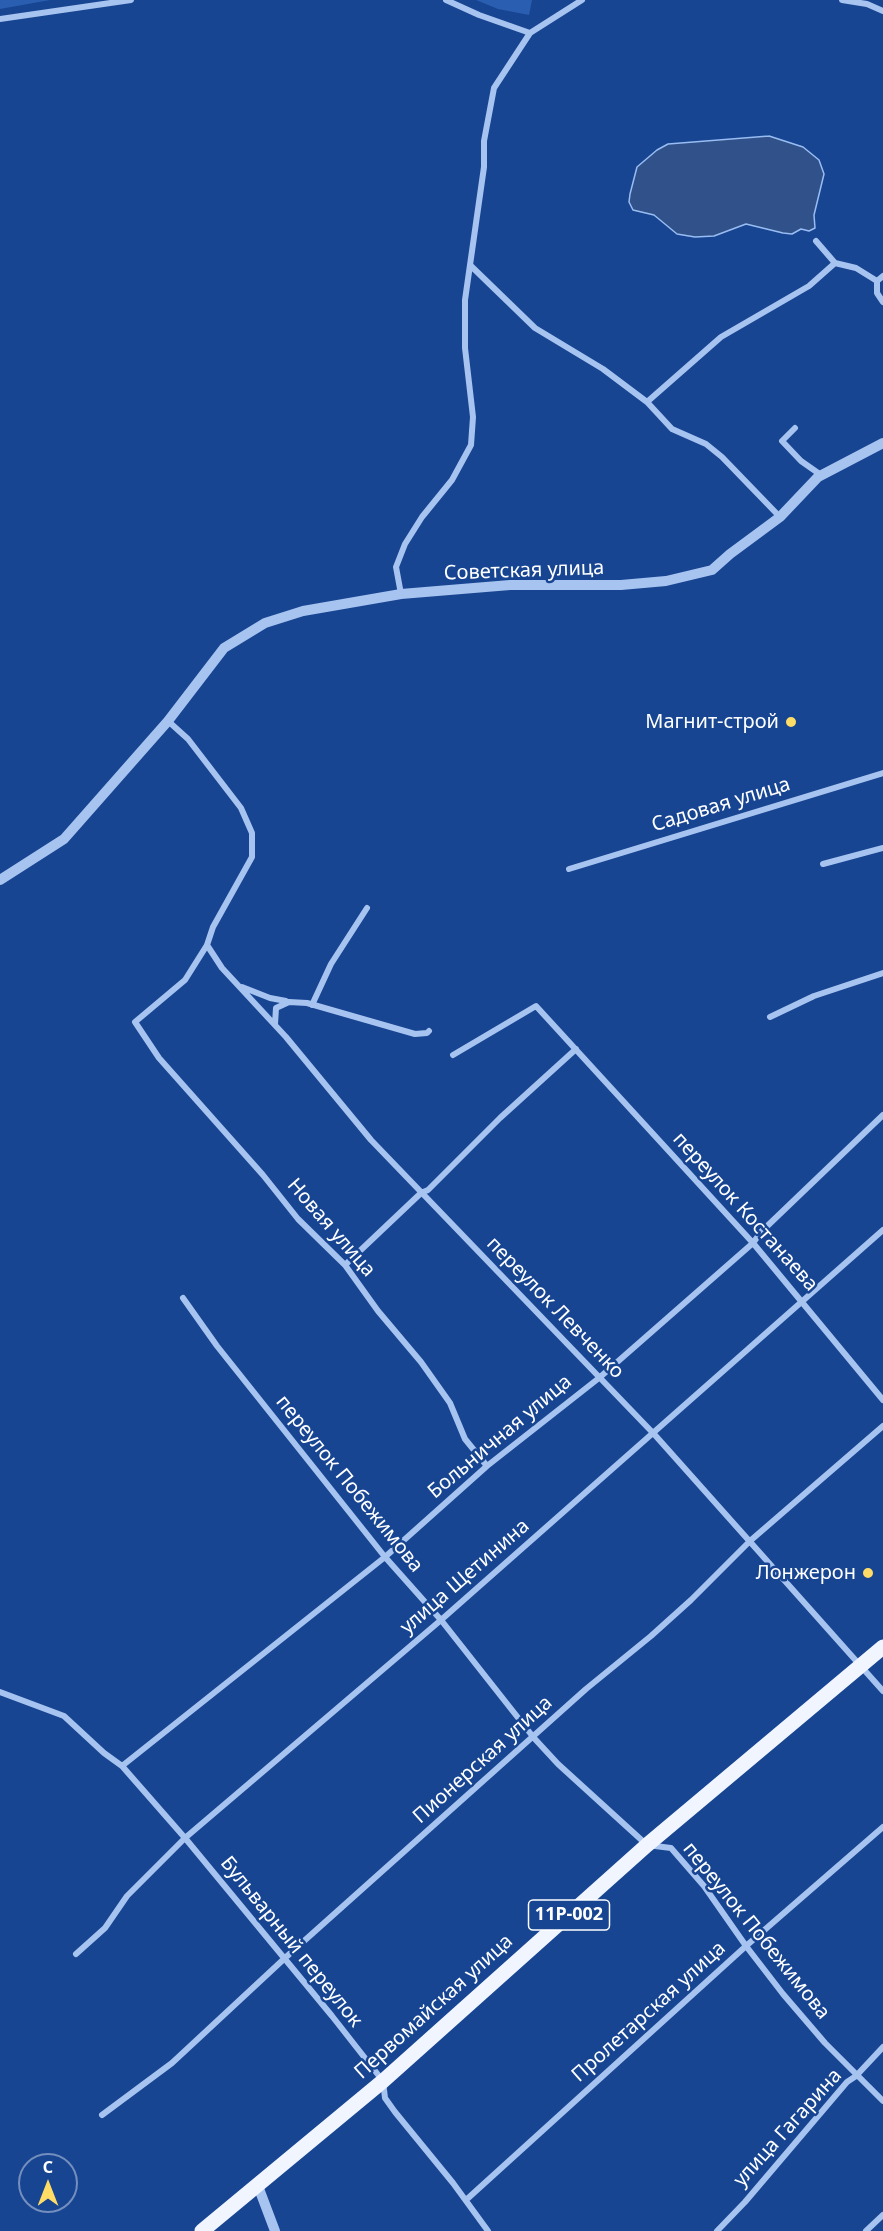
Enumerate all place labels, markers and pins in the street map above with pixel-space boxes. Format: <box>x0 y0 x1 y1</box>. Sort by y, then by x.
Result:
place label: Магнит-строй <box>645 710 779 734</box>
marker: Магнит-строй <box>784 715 798 729</box>
place label: Лонжерон <box>756 1561 856 1585</box>
marker: Лонжерон <box>861 1566 875 1580</box>

